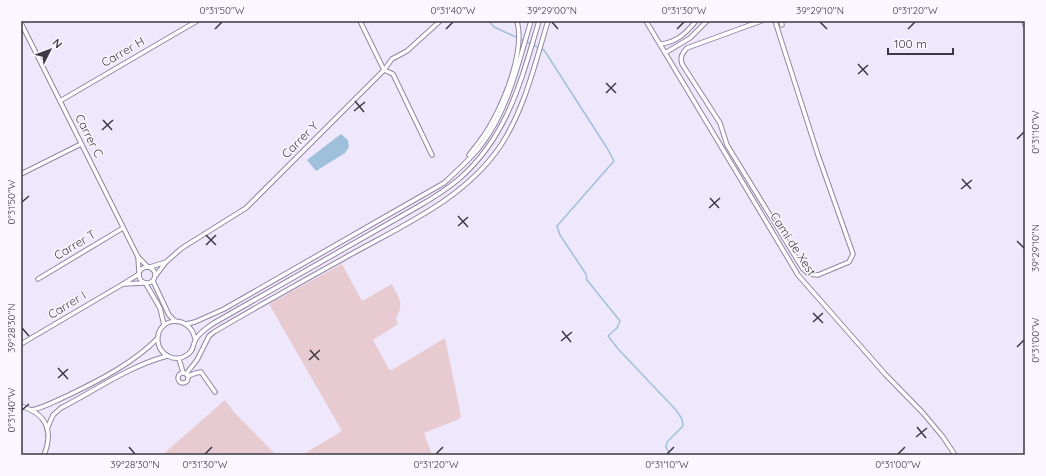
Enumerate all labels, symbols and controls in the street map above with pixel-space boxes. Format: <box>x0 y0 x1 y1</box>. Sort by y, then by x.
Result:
text: 0°31'50"W <box>199 4 245 17</box>
text: 0°31'40"W <box>431 4 476 17</box>
text: 39°29'00"N <box>527 4 577 17</box>
text: 0°31'30"W <box>662 4 707 17</box>
text: 39°29'10"N <box>796 4 844 17</box>
text: 0°31'20"W <box>892 4 938 17</box>
north arrow <box>30 30 70 70</box>
scale bar <box>888 30 953 56</box>
street label: Carrer H <box>98 33 147 70</box>
text: N <box>50 36 65 51</box>
text: 100 m <box>894 36 927 51</box>
text: 0°31'10"W <box>1029 110 1042 154</box>
street label: Carrer C <box>72 112 107 160</box>
street label: Carrer Y <box>278 118 321 161</box>
text: 0°31'50"W <box>5 179 18 225</box>
street label: Camí de Xest <box>767 209 820 278</box>
text: 39°29'10"N <box>1029 224 1042 272</box>
street label: Carrer T <box>51 226 98 263</box>
street label: Carrer I <box>45 287 89 322</box>
text: 39°28'30"N <box>5 303 18 353</box>
text: 0°31'00"W <box>1029 317 1042 363</box>
text: 0°31'40"W <box>5 387 18 432</box>
text: 39°28'30"N <box>110 458 160 471</box>
text: 0°31'30"W <box>183 458 228 471</box>
text: 0°31'20"W <box>413 458 459 471</box>
text: 0°31'10"W <box>645 458 689 471</box>
text: 0°31'00"W <box>875 458 921 471</box>

